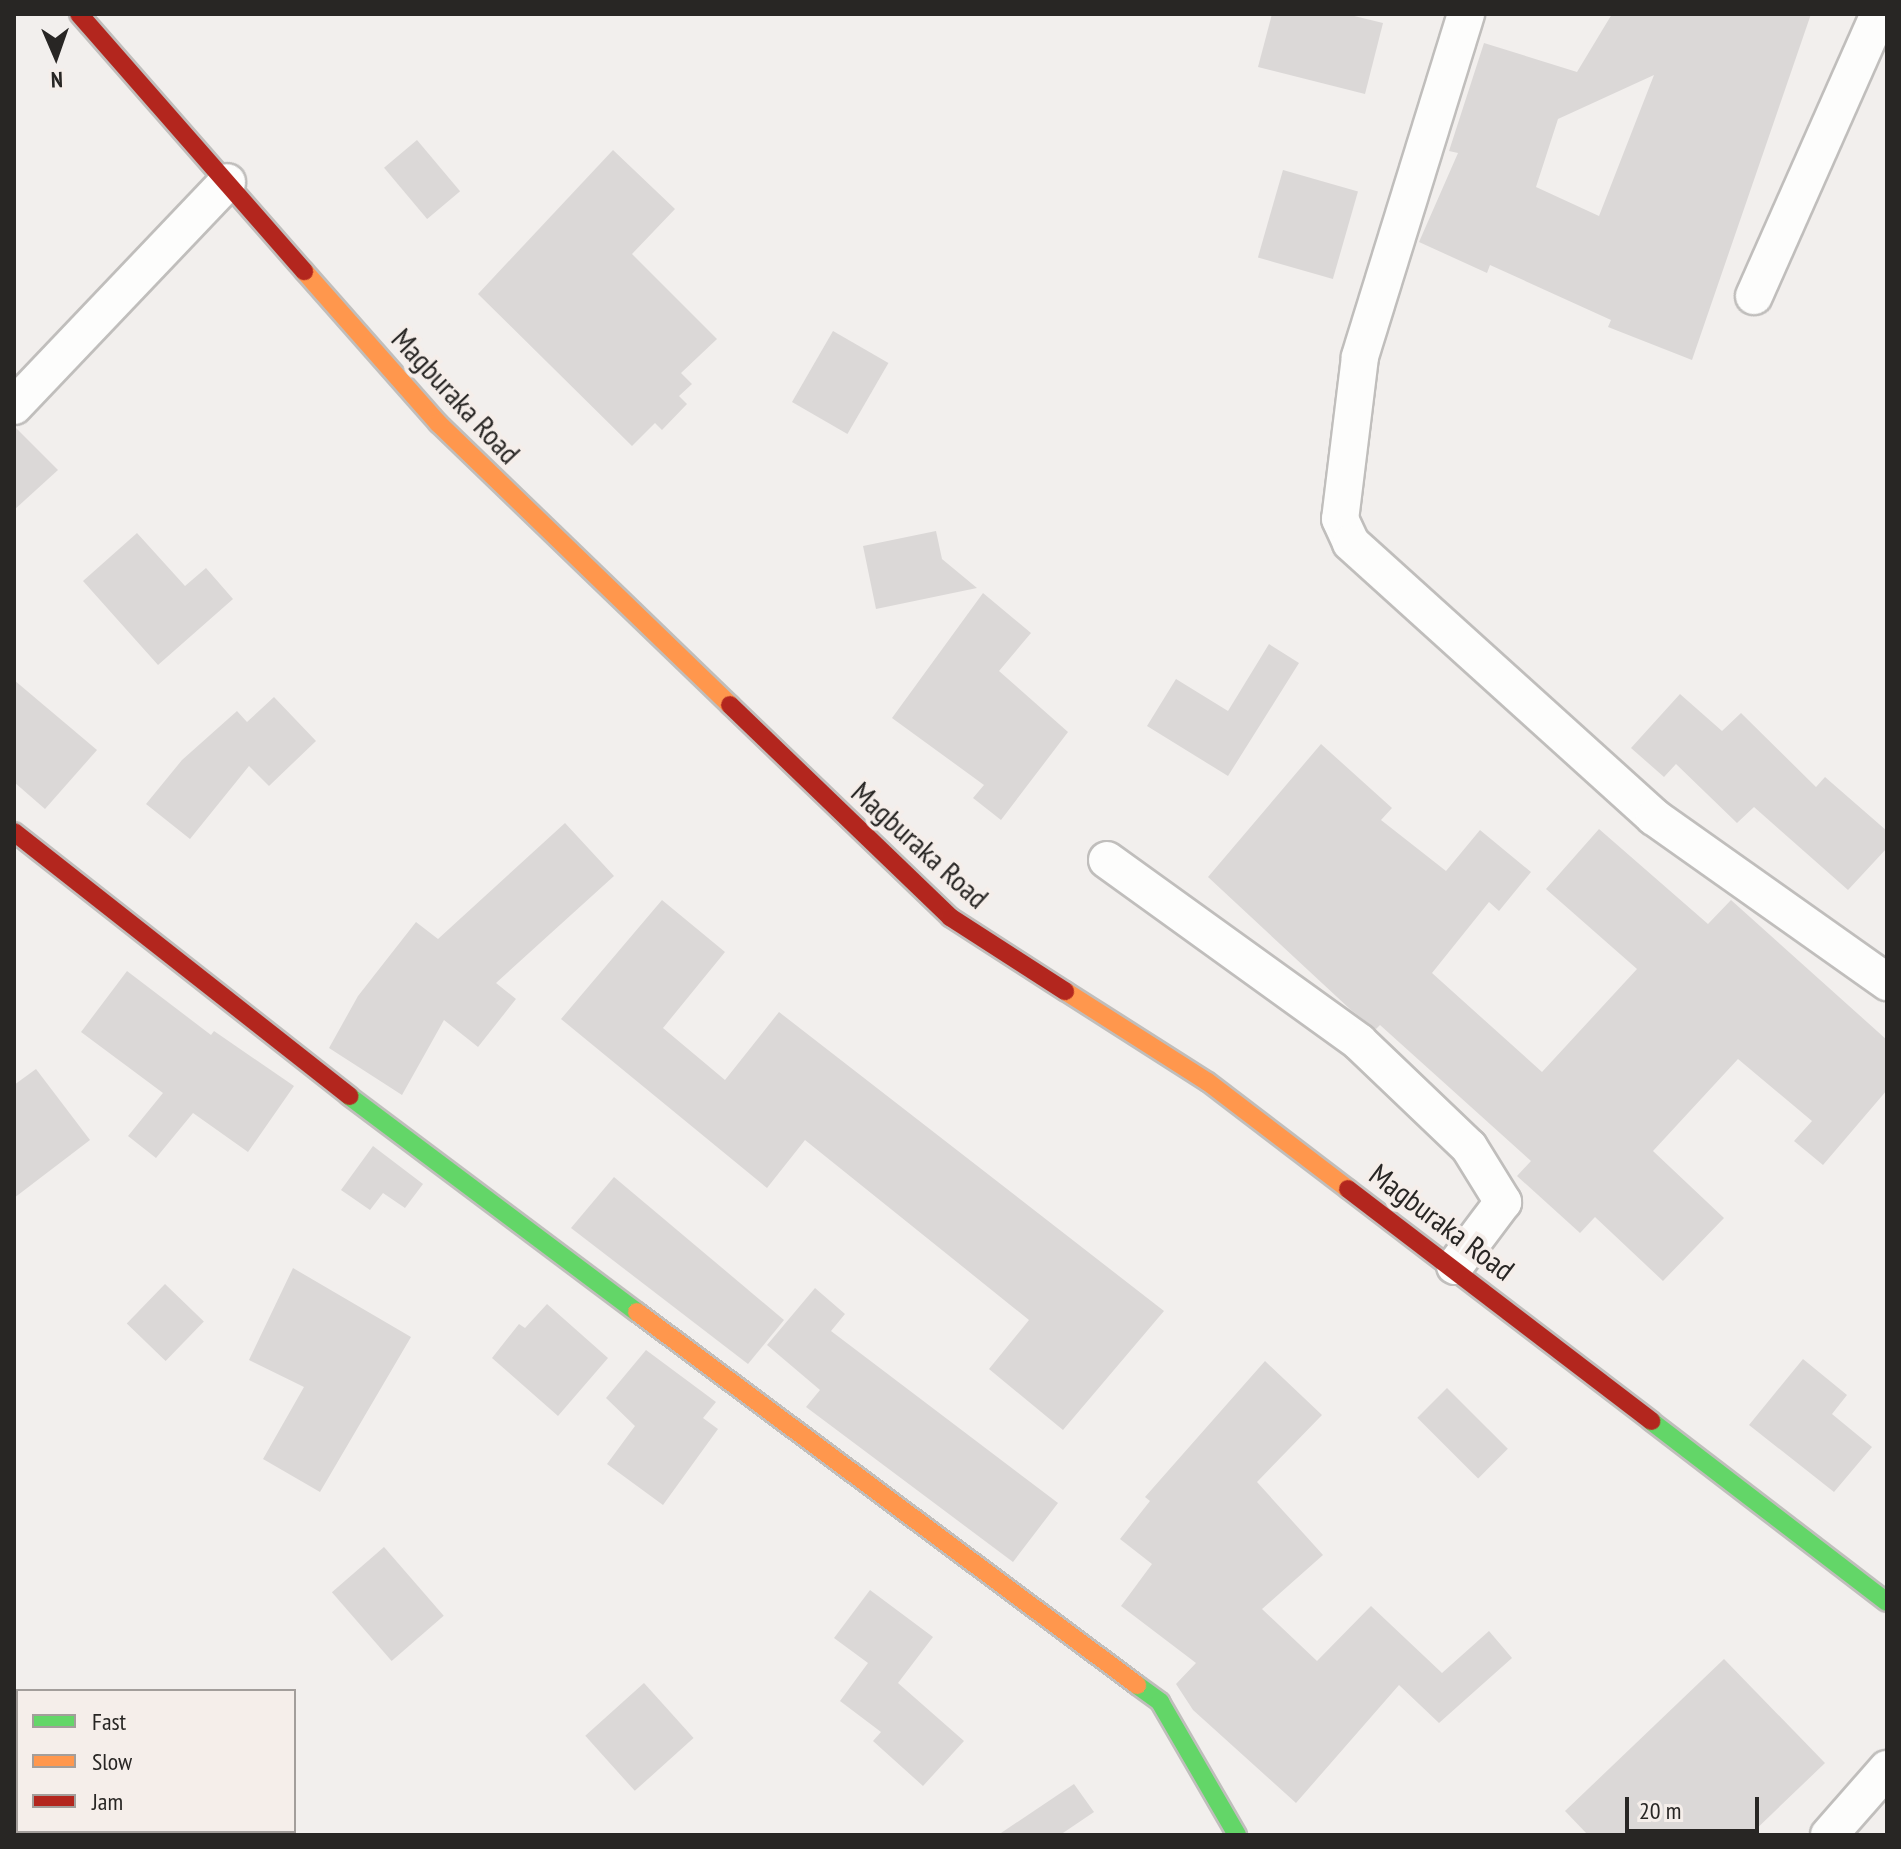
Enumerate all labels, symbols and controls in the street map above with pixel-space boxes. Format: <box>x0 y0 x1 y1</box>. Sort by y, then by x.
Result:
north arrow <box>16 16 96 96</box>
text: N <box>50 66 63 94</box>
street label: Magburaka Road <box>384 321 528 471</box>
street label: Magburaka Road <box>844 774 996 916</box>
street label: Magburaka Road <box>1363 1156 1521 1288</box>
legend <box>16 1689 296 1833</box>
text: Fast <box>92 1706 126 1737</box>
text: Slow <box>92 1746 132 1777</box>
scale bar <box>1629 1781 1763 1831</box>
text: Jam <box>92 1786 123 1817</box>
text: 20 m <box>1639 1795 1681 1826</box>

